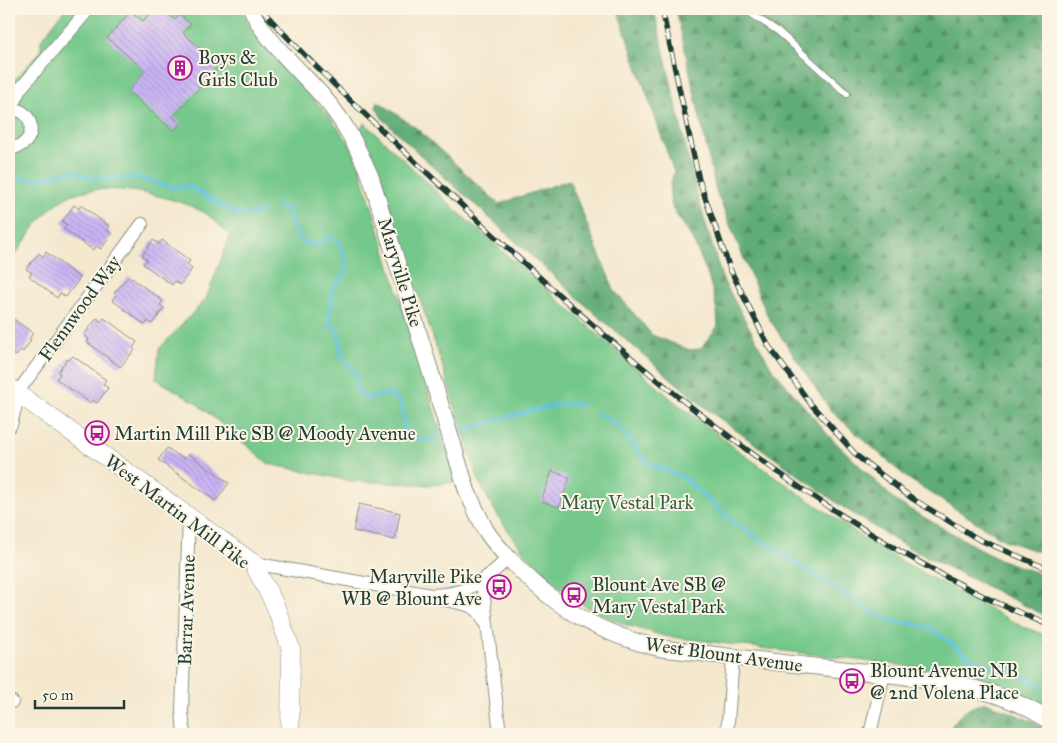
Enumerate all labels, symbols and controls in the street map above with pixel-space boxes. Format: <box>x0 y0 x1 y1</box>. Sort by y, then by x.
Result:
place label: Boys & Girls Club <box>198 46 278 91</box>
building icon: Boys & Girls Club <box>167 55 193 81</box>
street label: Maryville Pike <box>373 215 428 330</box>
street label: Flennwood Way <box>33 250 126 366</box>
bus stop icon: Martin Mill Pike SB @ Moody Avenue <box>84 420 110 446</box>
place label: Martin Mill Pike SB @ Moody Avenue <box>114 422 416 445</box>
street label: West Martin Mill Pike <box>101 449 255 574</box>
park label: Mary Vestal Park <box>561 491 694 514</box>
street label: Barrar Avenue <box>173 554 200 666</box>
place label: Maryville Pike WB @ Blount Ave <box>341 565 482 610</box>
place label: Blount Ave SB @ Mary Vestal Park <box>592 573 726 618</box>
bus stop icon: Maryville Pike WB @ Blount Ave <box>486 574 512 600</box>
bus stop icon: Blount Ave SB @ Mary Vestal Park <box>561 582 587 608</box>
street label: West Blount Avenue <box>644 632 804 677</box>
place label: Blount Avenue NB @ 2nd Volena Place <box>870 659 1019 704</box>
bus stop icon: Blount Avenue NB @ 2nd Volena Place <box>839 668 865 694</box>
scale bar <box>35 678 124 710</box>
text: 50 m <box>42 686 74 704</box>

